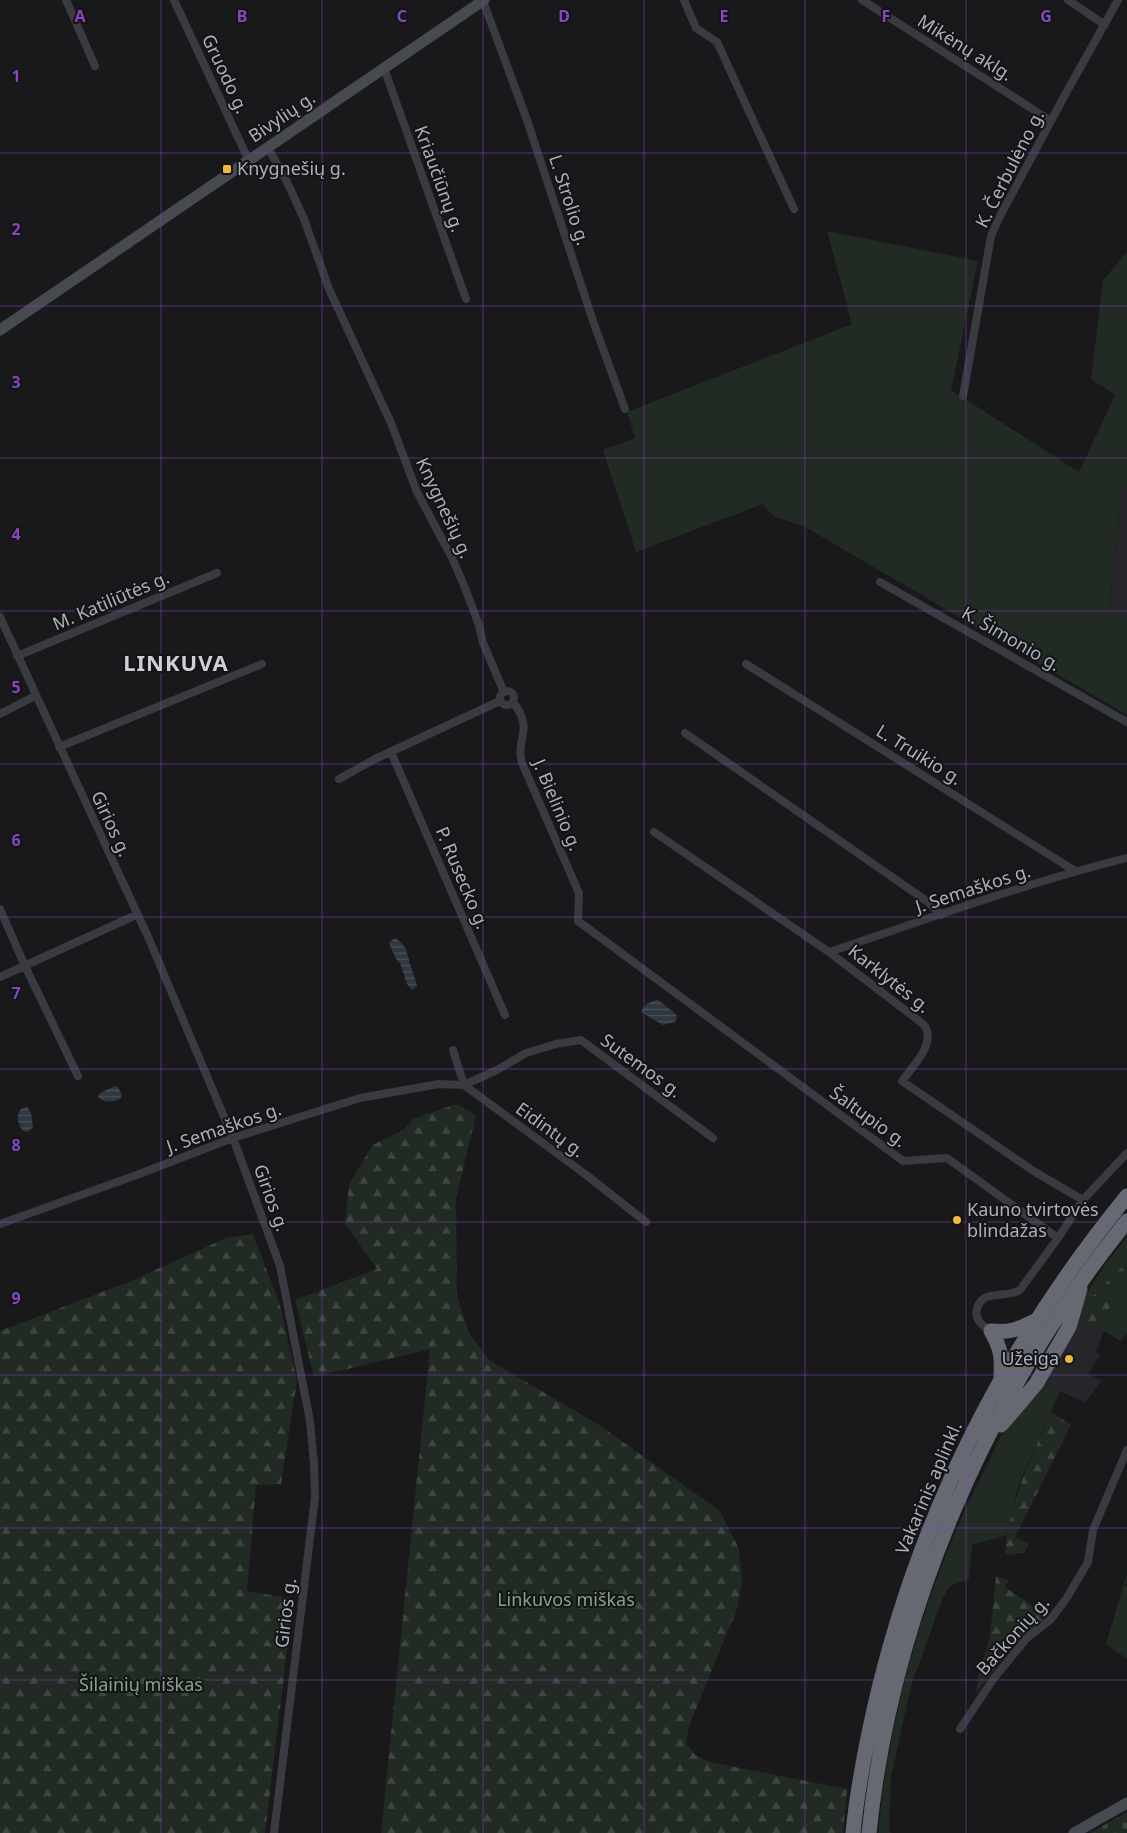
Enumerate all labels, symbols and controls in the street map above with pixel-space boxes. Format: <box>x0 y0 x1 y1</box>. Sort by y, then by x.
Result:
text: A <box>74 5 86 27</box>
text: B <box>237 5 247 27</box>
text: C <box>397 5 407 27</box>
text: D <box>558 5 570 27</box>
text: E <box>720 5 729 27</box>
text: F <box>882 5 890 27</box>
text: G <box>1040 5 1052 27</box>
street label: Mikėnų aklg. <box>913 8 1018 86</box>
street label: Gruodo g. <box>197 30 255 117</box>
text: 1 <box>11 65 21 87</box>
street label: Bivylių g. <box>243 85 320 147</box>
street label: K. Čerbulėno g. <box>969 106 1049 232</box>
street label: Kriaučiūnų g. <box>410 122 470 235</box>
street label: L. Strolio g. <box>544 151 596 248</box>
place label: Knygnešių g. <box>237 156 346 180</box>
marker: Knygnešių g. <box>221 163 233 175</box>
text: 2 <box>11 218 21 240</box>
text: 3 <box>11 371 21 393</box>
street label: Knygnešių g. <box>411 453 479 562</box>
text: 4 <box>11 523 21 545</box>
street label: M. Katiliūtės g. <box>49 565 173 635</box>
street label: K. Šimonio g. <box>958 600 1065 676</box>
district label: LINKUVA <box>123 647 229 677</box>
text: 5 <box>11 676 21 698</box>
street label: L. Truikio g. <box>872 718 967 790</box>
street label: J. Bielinio g. <box>527 753 588 854</box>
street label: Girios g. <box>86 787 138 860</box>
street label: P. Rusecko g. <box>431 823 495 932</box>
text: 6 <box>11 829 21 851</box>
street label: J. Semaškos g. <box>910 858 1033 919</box>
street label: Karklytės g. <box>844 939 936 1018</box>
text: 7 <box>11 982 21 1004</box>
street label: Sutemos g. <box>596 1028 687 1103</box>
street label: Šaltupio g. <box>825 1080 912 1152</box>
street label: J. Semaškos g. <box>161 1096 284 1159</box>
street label: Eidintų g. <box>511 1096 590 1162</box>
text: 8 <box>11 1134 21 1156</box>
street label: Girios g. <box>249 1161 295 1235</box>
place label: Kauno tvirtovės blindažas <box>967 1197 1099 1242</box>
marker: Kauno tvirtovės blindažas <box>951 1214 963 1226</box>
text: 9 <box>11 1287 21 1309</box>
place label: Užeiga <box>1001 1346 1059 1370</box>
marker: Užeiga <box>1063 1353 1075 1365</box>
street label: Vakarinis aplinkl. <box>889 1418 967 1558</box>
street label: Girios g. <box>269 1577 301 1649</box>
park label: Linkuvos miškas <box>497 1587 635 1611</box>
street label: Bačkonių g. <box>970 1591 1054 1680</box>
park label: Šilainių miškas <box>79 1672 203 1696</box>

